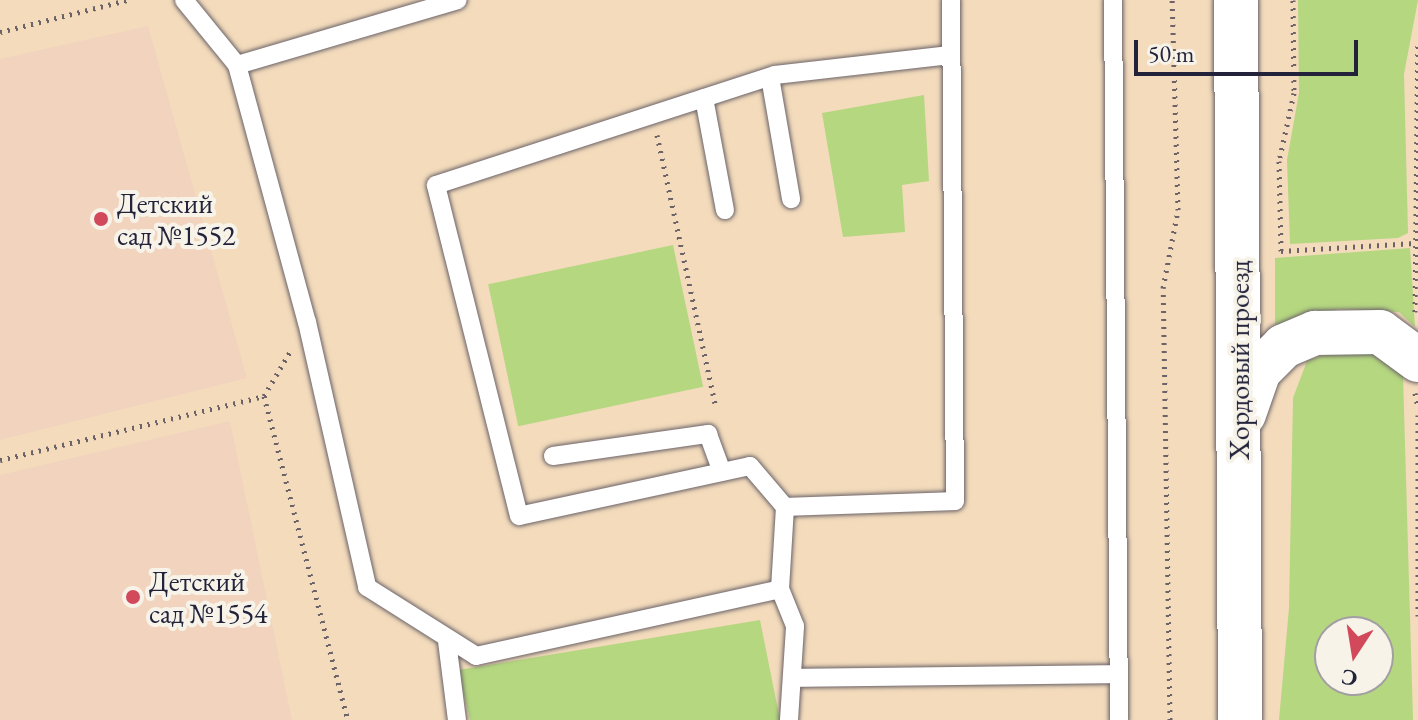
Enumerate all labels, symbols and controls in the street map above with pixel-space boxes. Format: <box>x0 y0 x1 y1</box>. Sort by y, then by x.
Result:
scale bar <box>1138 24 1362 74</box>
text: 50 m <box>1148 38 1195 69</box>
place label: Детский сад №1552 <box>117 186 236 252</box>
marker: Детский сад №1552 <box>92 210 110 228</box>
street label: Хордовый проезд <box>1222 260 1256 460</box>
place label: Детский сад №1554 <box>149 564 268 630</box>
marker: Детский сад №1554 <box>124 588 142 606</box>
north arrow <box>1314 616 1394 696</box>
text: С <box>1339 662 1360 694</box>

